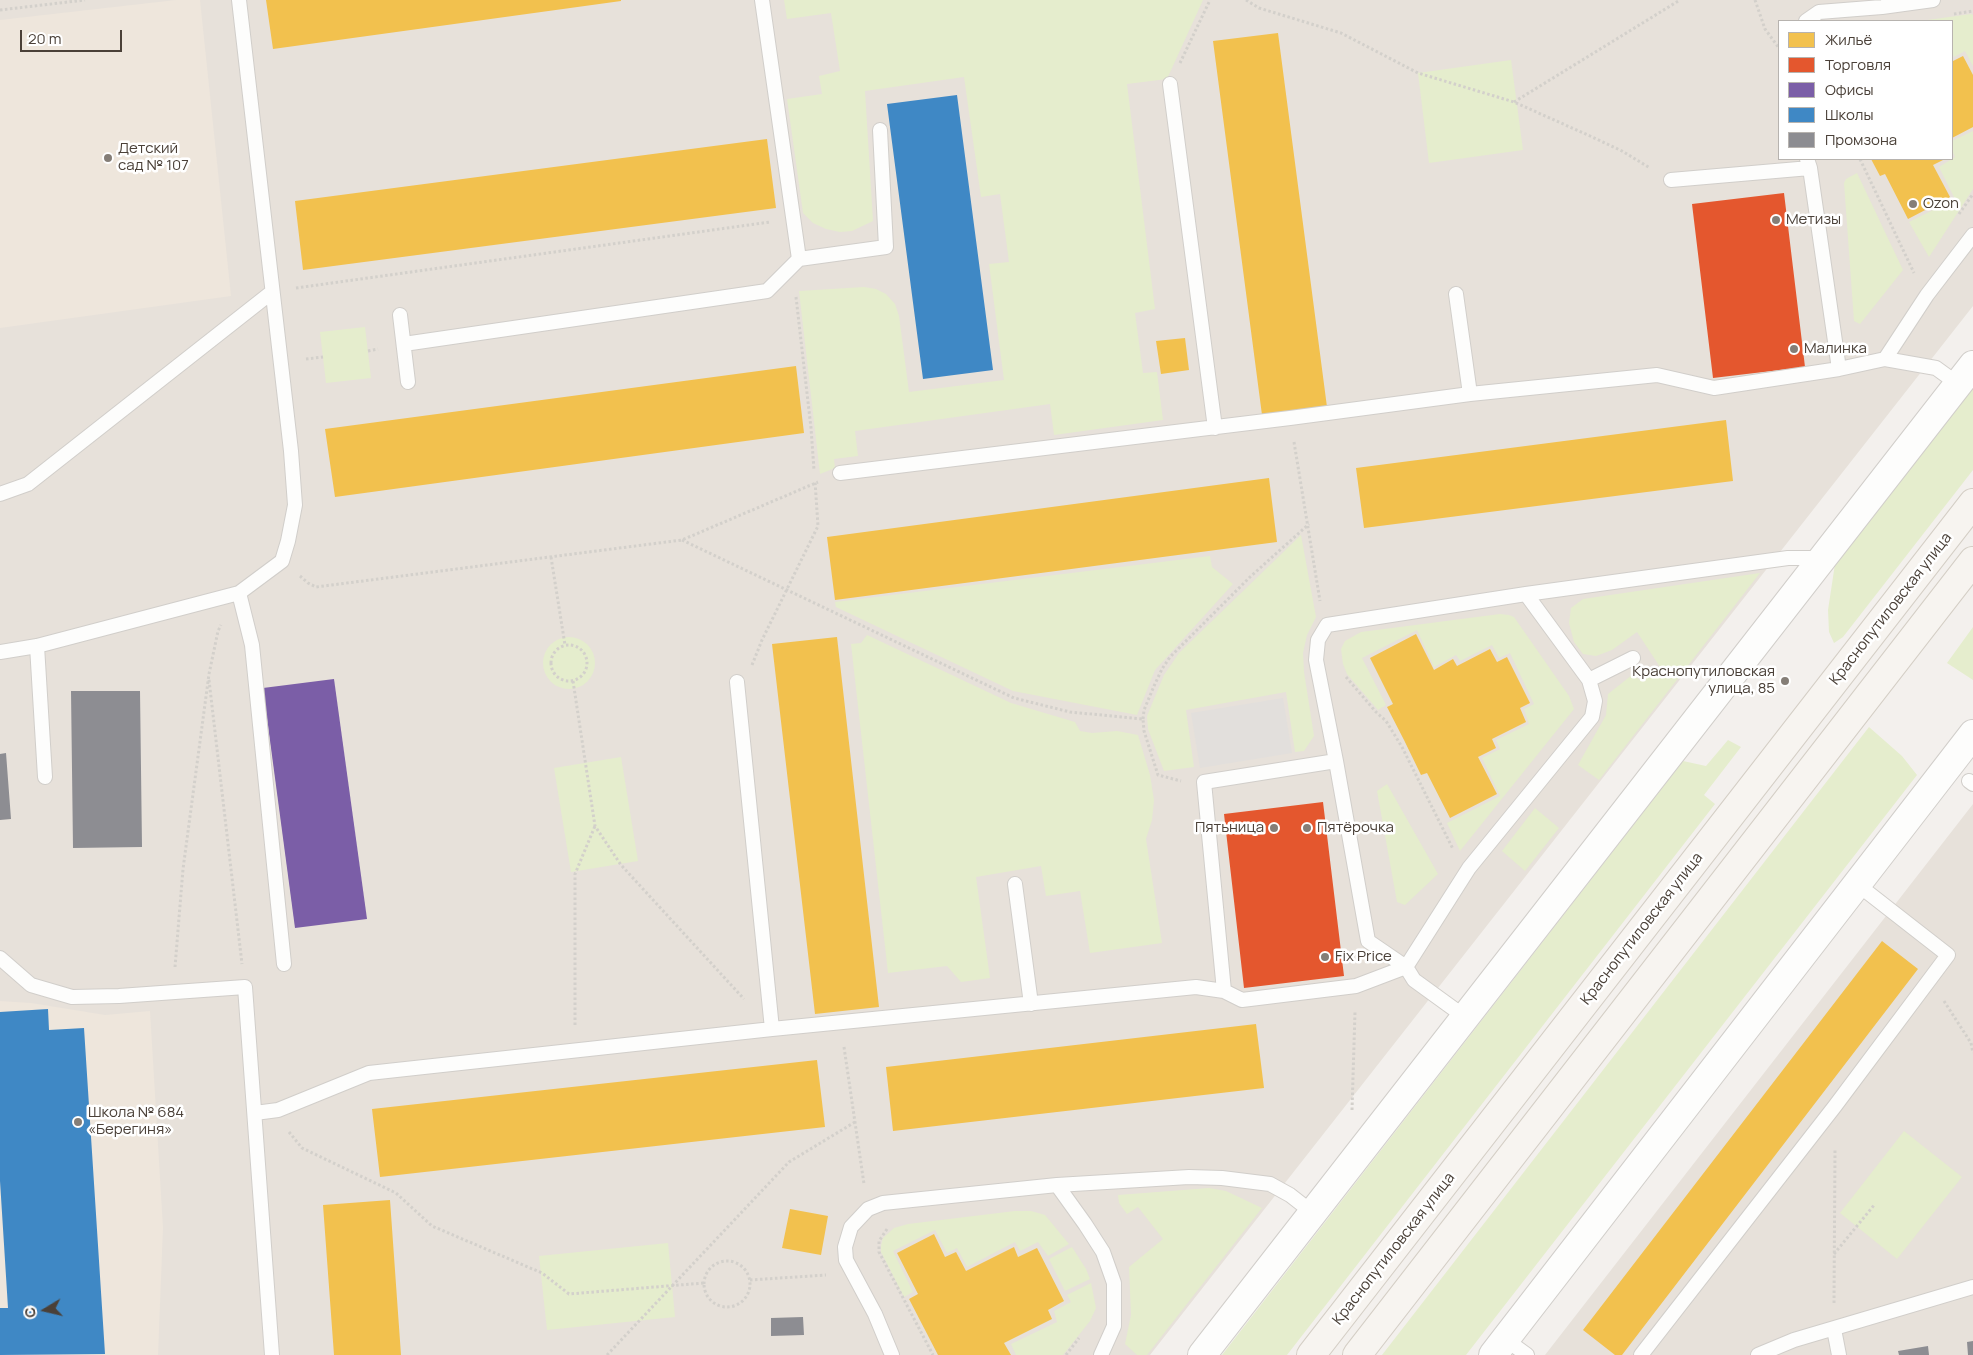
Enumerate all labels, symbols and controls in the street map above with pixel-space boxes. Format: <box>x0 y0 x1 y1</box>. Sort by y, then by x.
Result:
scale bar <box>22 20 125 52</box>
legend <box>1778 20 1953 160</box>
text: 20 m <box>28 28 61 49</box>
text: Жильё <box>1825 29 1872 50</box>
text: Торговля <box>1825 54 1891 75</box>
text: Офисы <box>1825 79 1874 100</box>
text: Школы <box>1825 104 1873 125</box>
text: Промзона <box>1825 129 1897 150</box>
place label: Детский сад № 107 <box>118 140 189 175</box>
marker: Детский сад № 107 <box>102 152 114 164</box>
place label: Ozon <box>1923 195 1959 213</box>
marker: Ozon <box>1907 198 1919 210</box>
place label: Метизы <box>1786 211 1841 229</box>
marker: Метизы <box>1770 214 1782 226</box>
place label: Малинка <box>1804 340 1867 358</box>
marker: Малинка <box>1788 343 1800 355</box>
street label: Краснопутиловская улица <box>1826 529 1956 689</box>
place label: Краснопутиловская улица, 85 <box>1632 663 1775 698</box>
marker: Краснопутиловская улица, 85 <box>1779 675 1791 687</box>
place label: Пятьница <box>1195 819 1264 837</box>
place label: Пятёрочка <box>1317 819 1394 837</box>
marker: Пятьница <box>1268 822 1280 834</box>
marker: Пятёрочка <box>1301 822 1313 834</box>
street label: Краснопутиловская улица <box>1577 849 1707 1009</box>
place label: Fix Price <box>1335 948 1392 966</box>
marker: Fix Price <box>1319 951 1331 963</box>
place label: Школа № 684 «Берегиня» <box>88 1104 184 1139</box>
marker: Школа № 684 «Берегиня» <box>72 1116 84 1128</box>
street label: Краснопутиловская улица <box>1329 1169 1459 1329</box>
north arrow <box>20 1285 70 1335</box>
text: С <box>19 1306 40 1319</box>

